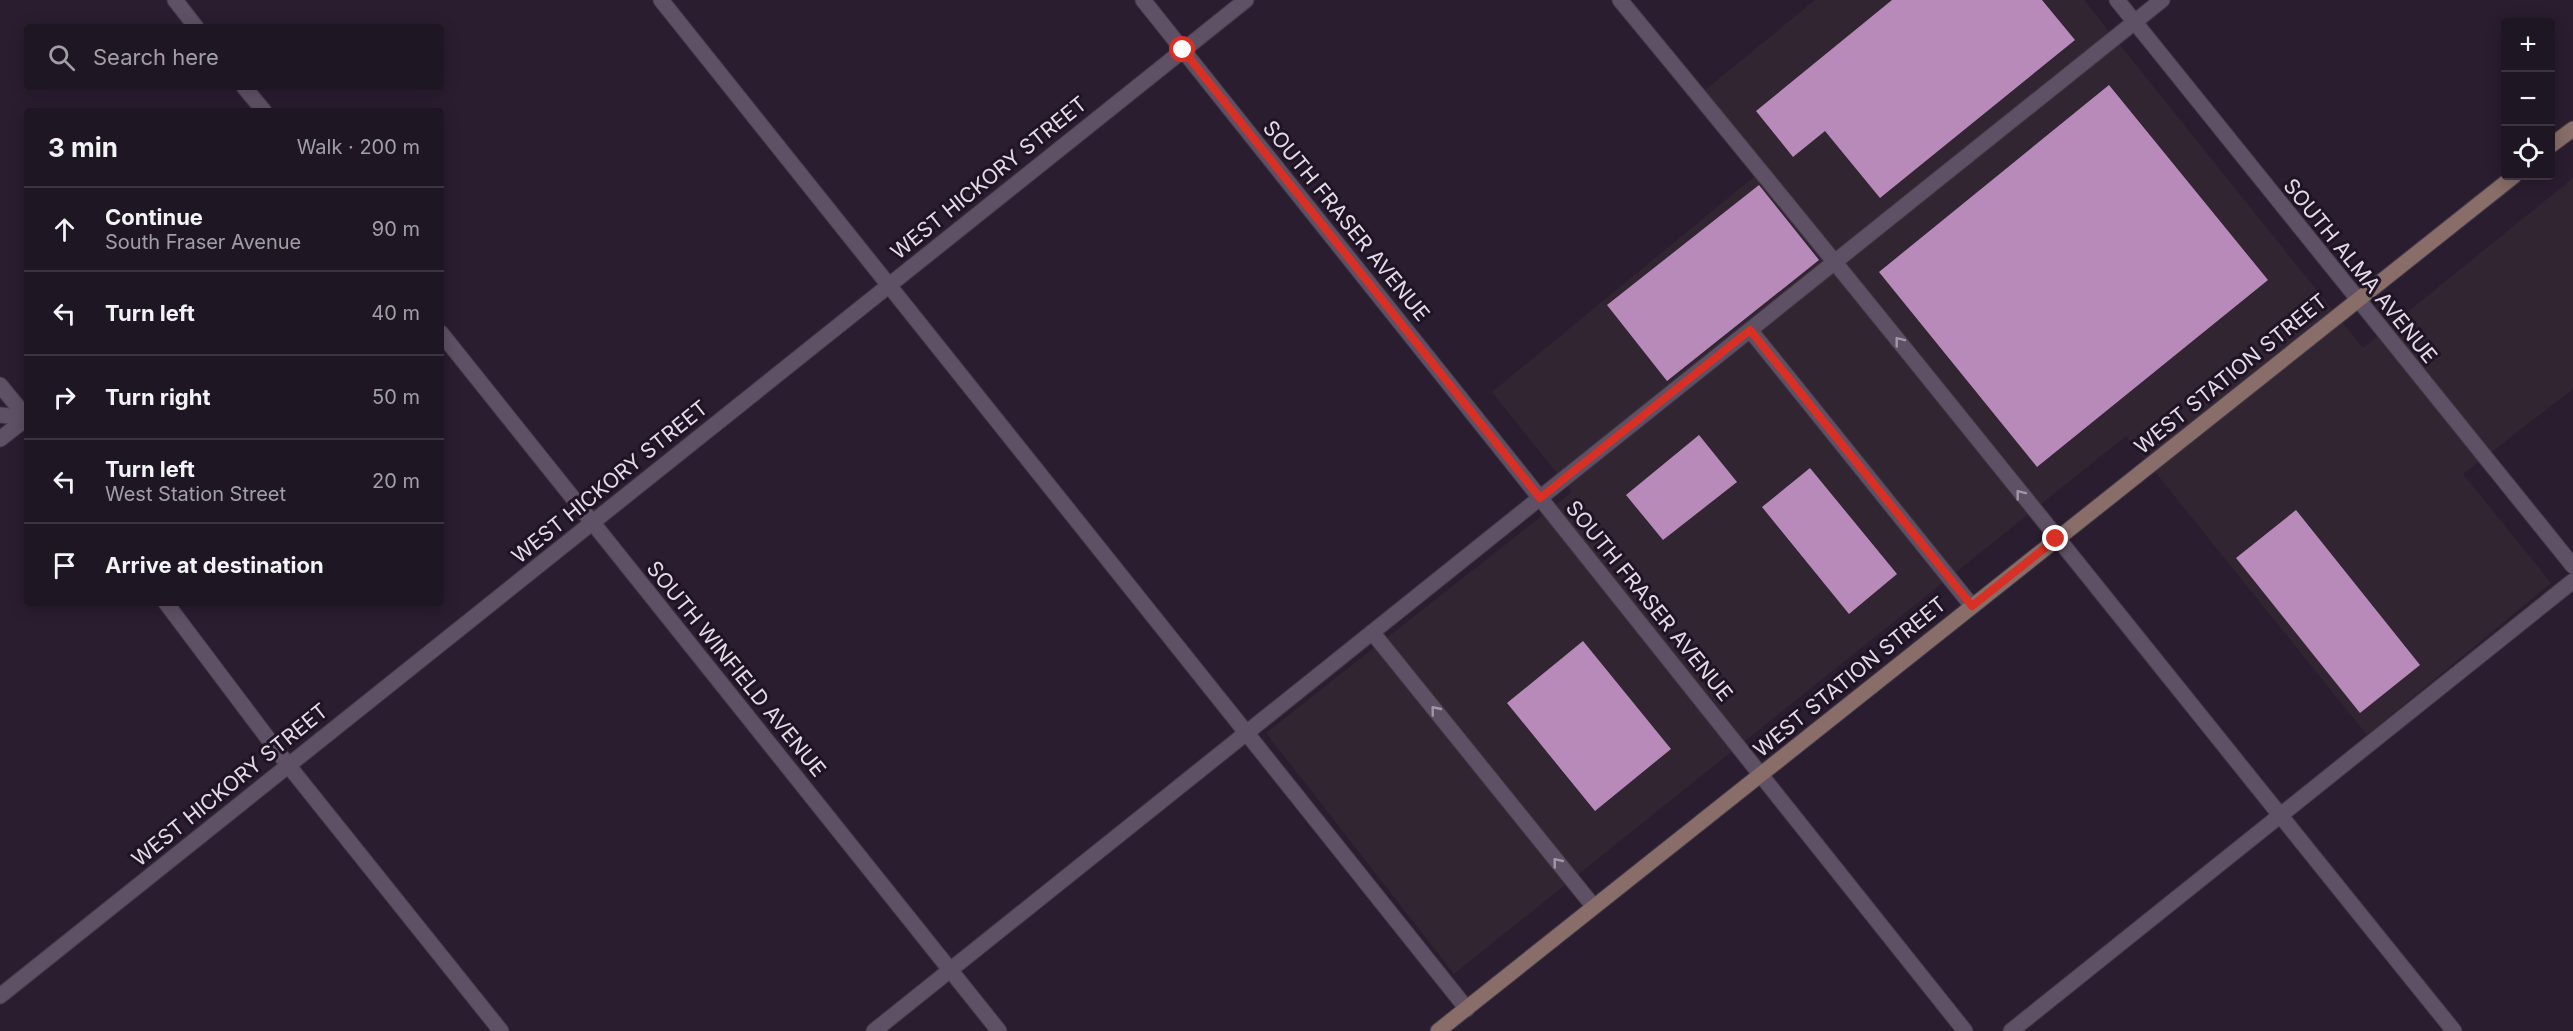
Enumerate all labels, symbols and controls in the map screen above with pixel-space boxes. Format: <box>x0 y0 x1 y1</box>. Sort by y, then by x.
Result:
map controls <box>2501 18 2555 180</box>
button: + <box>2501 18 2555 72</box>
search box <box>24 24 444 90</box>
route start <box>1169 36 1195 62</box>
icon: search <box>45 41 78 74</box>
text: Search here <box>93 44 219 70</box>
button: − <box>2501 72 2555 126</box>
street label: WEST HICKORY STREET <box>886 91 1092 264</box>
street label: SOUTH FRASER AVENUE <box>1258 116 1435 326</box>
button: locate <box>2501 126 2555 180</box>
text: 3 min <box>48 132 118 163</box>
text: Walk · 200 m <box>297 135 420 159</box>
street label: SOUTH ALMA AVENUE <box>2278 173 2443 368</box>
text: Continue <box>105 204 203 230</box>
icon: ahead <box>48 213 81 246</box>
text: 90 m <box>372 217 420 241</box>
text: South Fraser Avenue <box>105 230 301 254</box>
street label: WEST STATION STREET <box>2129 288 2332 459</box>
icon: left <box>48 297 81 330</box>
text: Turn left <box>105 300 195 326</box>
text: 40 m <box>371 301 420 325</box>
one-way arrow <box>1895 337 1906 348</box>
icon: right <box>48 381 81 414</box>
text: Turn right <box>105 384 211 410</box>
text: 50 m <box>372 385 420 409</box>
street label: WEST HICKORY STREET <box>507 395 713 568</box>
text: Turn left <box>105 456 195 482</box>
icon: left <box>48 465 81 498</box>
text: 20 m <box>372 469 420 493</box>
text: West Station Street <box>105 482 286 506</box>
one-way arrow <box>2017 489 2028 500</box>
street label: SOUTH FRASER AVENUE <box>1561 496 1738 706</box>
route end <box>2042 525 2068 551</box>
icon: arrive <box>48 549 81 582</box>
text: Arrive at destination <box>105 552 324 578</box>
street label: SOUTH WINFIELD AVENUE <box>642 556 831 782</box>
street label: WEST STATION STREET <box>1748 591 1951 762</box>
street label: WEST HICKORY STREET <box>127 698 333 871</box>
one-way arrow <box>1431 706 1442 717</box>
one-way arrow <box>1554 857 1565 868</box>

